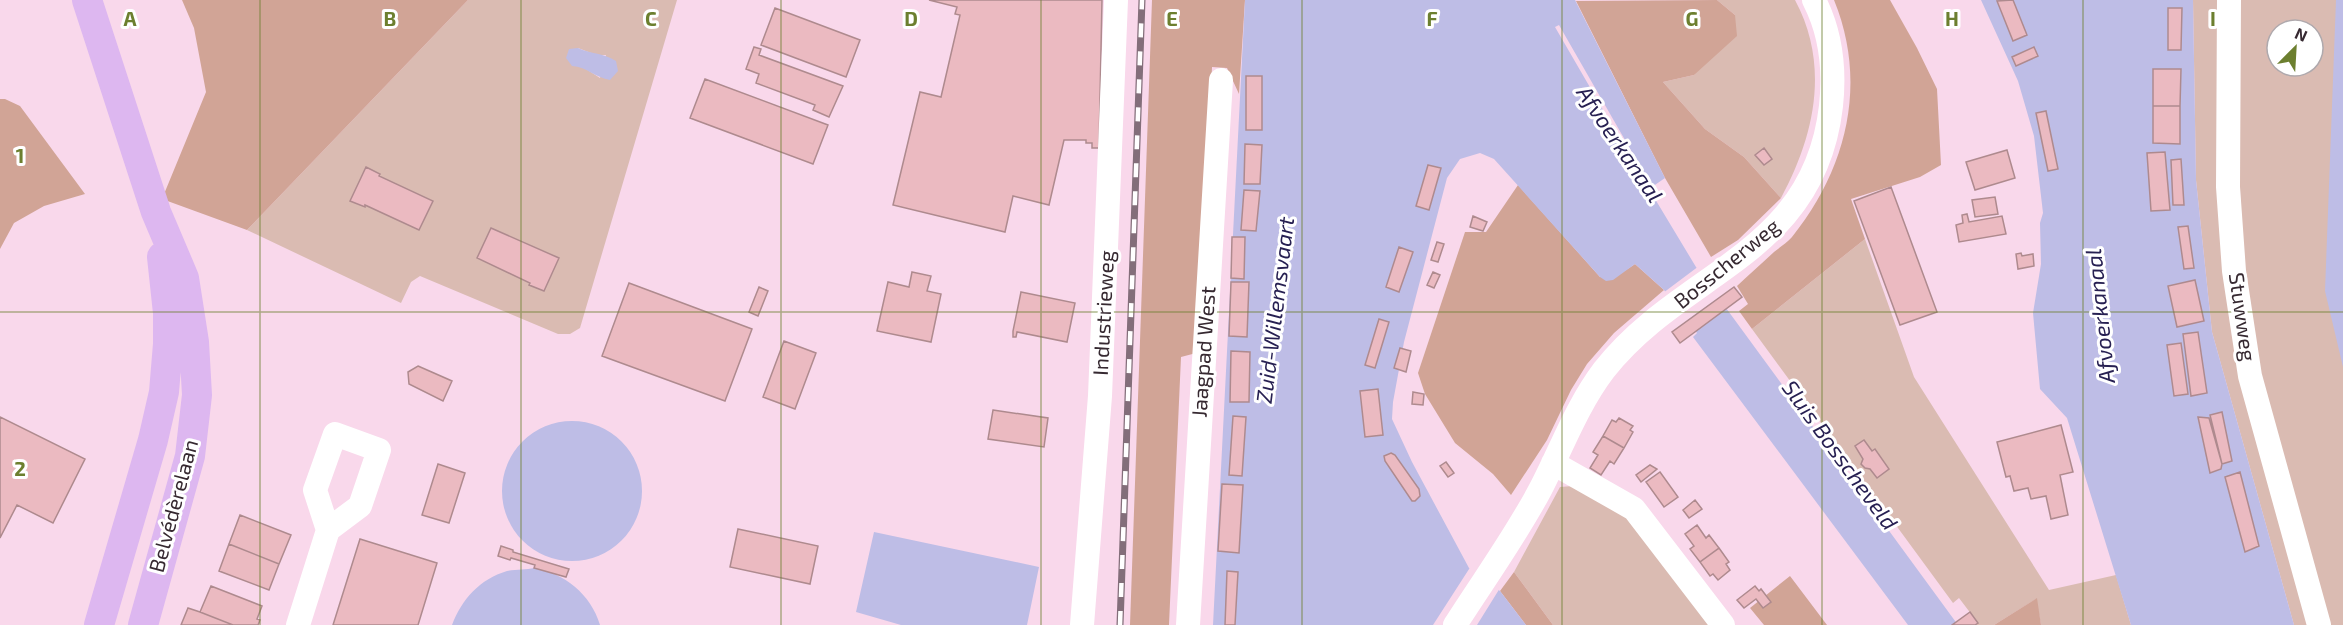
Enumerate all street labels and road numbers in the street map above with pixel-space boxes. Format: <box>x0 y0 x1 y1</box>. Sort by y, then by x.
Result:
street label: Bosscherweg <box>1668 212 1784 313</box>
street label: Industrieweg <box>1087 249 1118 376</box>
street label: Stuwweg <box>2225 271 2262 363</box>
street label: Jaagpad West <box>1185 285 1220 418</box>
street label: Belvédèrelaan <box>143 436 202 575</box>

